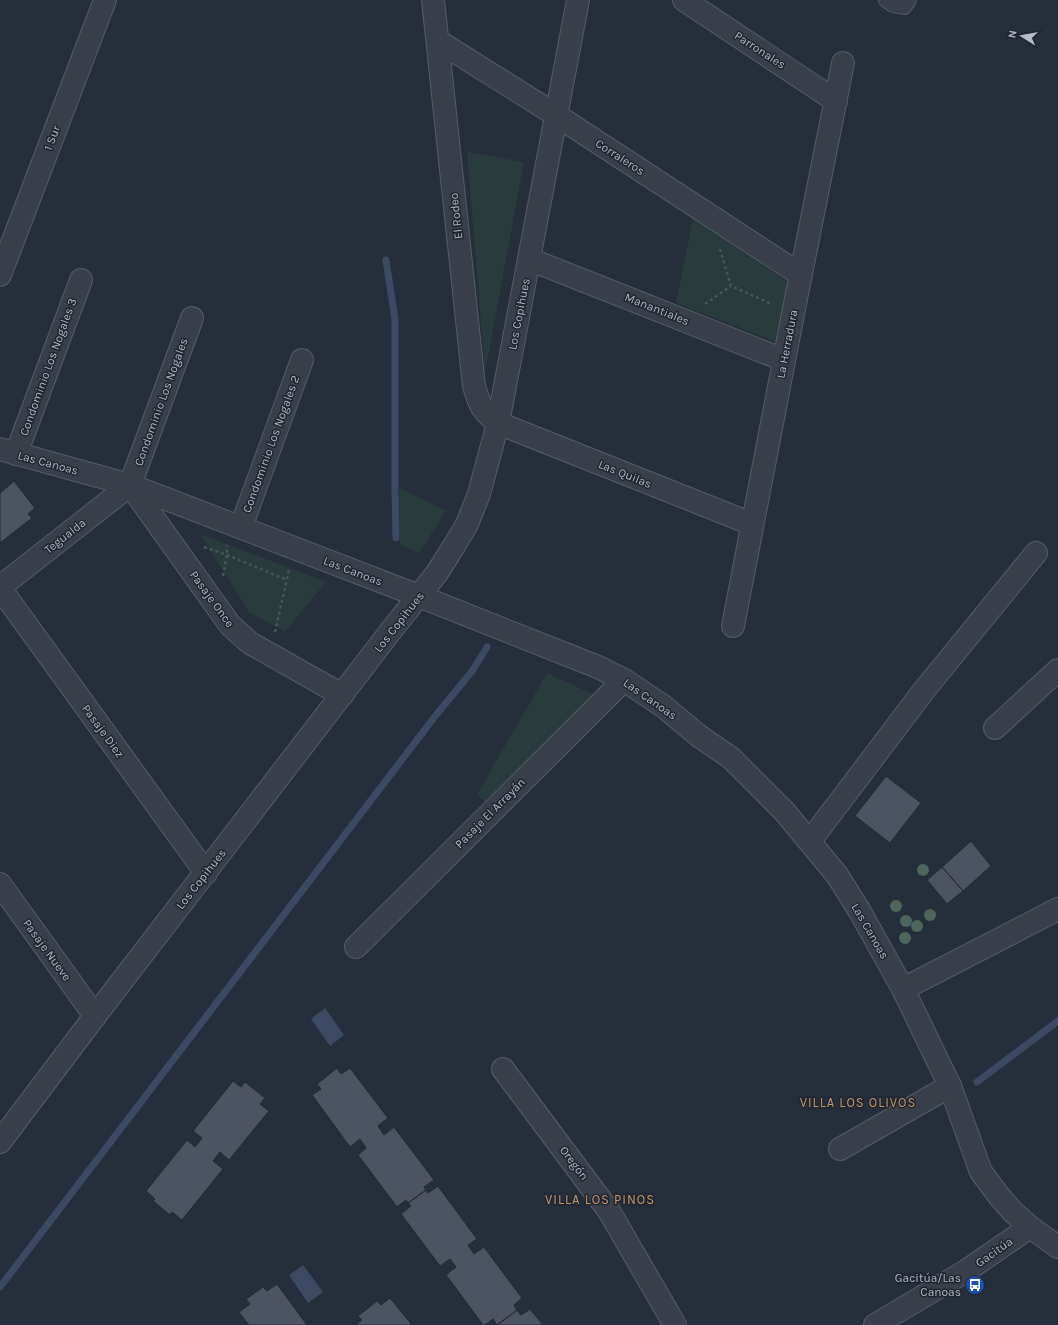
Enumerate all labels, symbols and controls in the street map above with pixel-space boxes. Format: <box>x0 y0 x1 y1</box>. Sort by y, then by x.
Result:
north arrow <box>1002 16 1042 56</box>
street label: Parronales <box>732 28 788 72</box>
text: N <box>1006 29 1020 39</box>
street label: 1 Sur <box>41 123 63 152</box>
street label: Corraleros <box>593 136 647 178</box>
street label: El Rodeo <box>447 192 465 240</box>
street label: Los Copihues <box>505 277 533 351</box>
street label: Manantiales <box>623 290 691 328</box>
street label: Condominio Los Nogales 3 <box>17 296 79 438</box>
street label: La Herradura <box>773 308 801 380</box>
street label: Condominio Los Nogales <box>131 336 191 468</box>
street label: Condominio Los Nogales 2 <box>240 373 302 515</box>
street label: Las Canoas <box>16 448 80 478</box>
street label: Las Quilas <box>596 457 654 491</box>
street label: Tegualda <box>41 515 89 557</box>
street label: Las Canoas <box>322 553 384 589</box>
street label: Pasaje Once <box>187 568 237 630</box>
street label: Los Copihues <box>371 589 427 655</box>
street label: Las Canoas <box>621 675 679 723</box>
street label: Pasaje Diez <box>79 702 127 761</box>
street label: Pasaje El Arrayán <box>452 775 528 851</box>
street label: Los Copihues <box>173 846 229 912</box>
street label: Las Canoas <box>848 901 892 961</box>
street label: Pasaje Nueve <box>20 916 74 984</box>
district label: VILLA LOS OLIVOS <box>800 1095 916 1110</box>
street label: Oregón <box>557 1143 591 1183</box>
district label: VILLA LOS PINOS <box>545 1192 655 1207</box>
street label: Gacitúa <box>973 1234 1015 1270</box>
place label: Gacitúa/Las Canoas <box>895 1271 961 1299</box>
bus stop icon: Gacitúa/Las Canoas <box>964 1274 986 1296</box>

